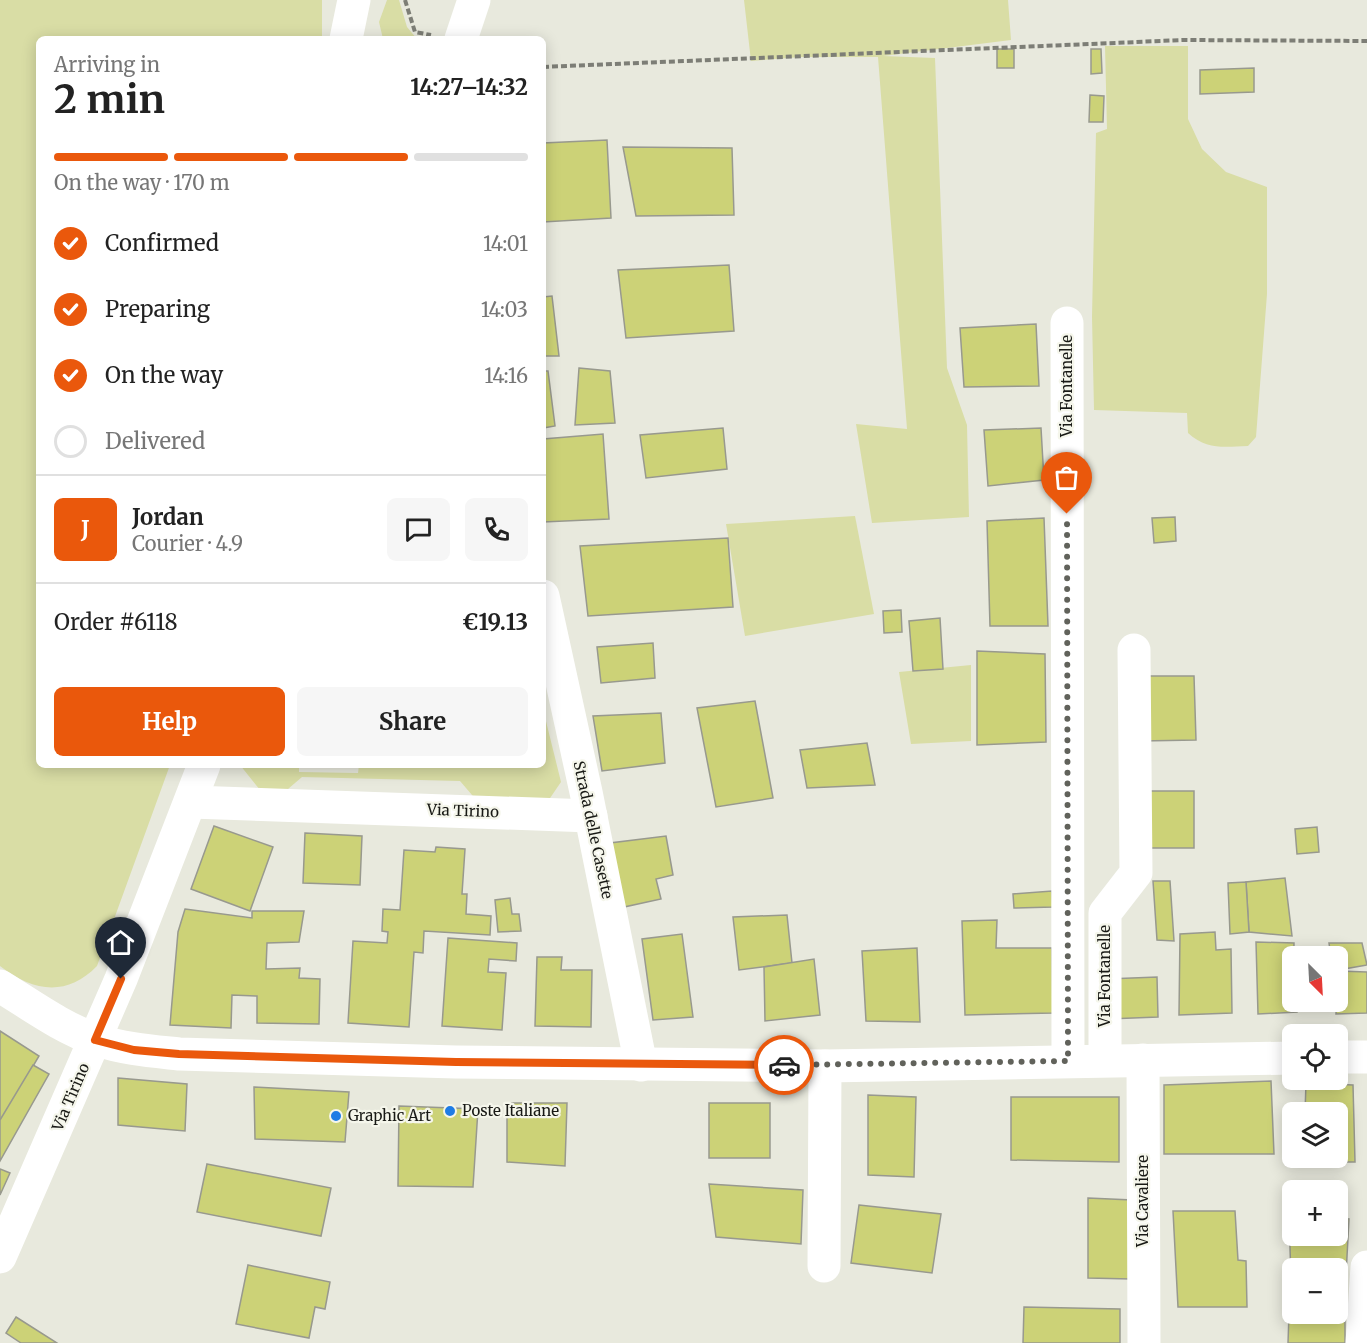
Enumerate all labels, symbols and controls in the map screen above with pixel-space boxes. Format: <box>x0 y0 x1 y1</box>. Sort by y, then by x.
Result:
text: Arriving in <box>54 52 160 77</box>
text: 14:27–14:32 <box>410 73 528 101</box>
text: 2 min <box>54 75 165 124</box>
text: On the way · 170 m <box>54 170 230 195</box>
icon: check <box>54 227 87 260</box>
text: Confirmed <box>105 229 219 257</box>
text: 14:01 <box>483 231 528 256</box>
icon: check <box>54 293 87 326</box>
text: Preparing <box>105 295 210 323</box>
text: 14:03 <box>481 297 528 322</box>
street label: Via Fontanelle <box>1057 335 1076 438</box>
icon: check <box>54 359 87 392</box>
text: On the way <box>105 361 223 389</box>
text: 14:16 <box>484 363 528 388</box>
text: Delivered <box>105 427 205 455</box>
pin <box>1041 452 1092 514</box>
icon: bag <box>1050 461 1083 494</box>
button: chat <box>387 498 450 561</box>
button: phone <box>465 498 528 561</box>
text: Jordan <box>132 503 204 531</box>
text: J <box>81 515 90 543</box>
text: Courier · 4.9 <box>132 531 243 556</box>
text: Order #6118 <box>54 608 178 636</box>
text: €19.13 <box>462 608 528 636</box>
button: Help <box>54 687 285 756</box>
button: Share <box>297 687 528 756</box>
street label: Strada delle Casette <box>570 759 617 901</box>
street label: Via Tirino <box>426 800 500 821</box>
pin <box>95 917 146 979</box>
street label: Via Fontanelle <box>1095 925 1114 1028</box>
icon: home <box>104 926 137 959</box>
north arrow <box>1282 946 1348 1012</box>
map controls <box>1282 946 1348 1324</box>
button: locate <box>1282 1024 1348 1090</box>
courier <box>754 1035 814 1095</box>
icon: car <box>768 1049 801 1082</box>
street label: Via Tirino <box>47 1060 93 1135</box>
place label: Poste Italiane <box>462 1101 559 1120</box>
button: layers <box>1282 1102 1348 1168</box>
marker: Poste Italiane <box>443 1104 457 1118</box>
place label: Graphic Art <box>348 1106 431 1125</box>
marker: Graphic Art <box>329 1109 343 1123</box>
street label: Via Cavaliere <box>1133 1155 1152 1248</box>
button: + <box>1282 1180 1348 1246</box>
button: − <box>1282 1258 1348 1324</box>

